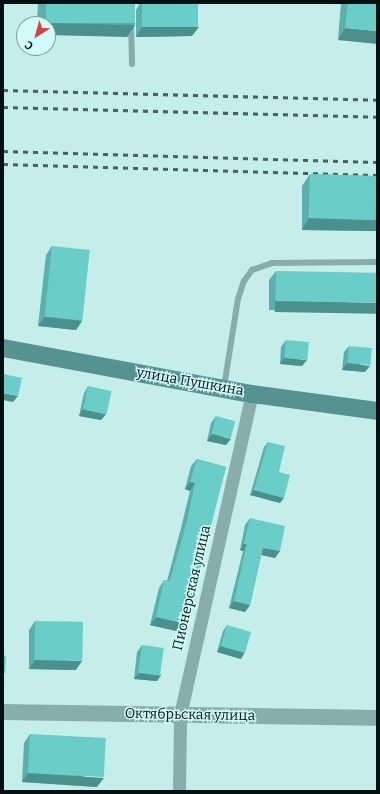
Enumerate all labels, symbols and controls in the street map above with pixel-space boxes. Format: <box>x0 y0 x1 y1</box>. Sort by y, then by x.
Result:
north arrow <box>16 16 56 56</box>
text: С <box>22 38 36 52</box>
street label: улица Пушкина <box>135 364 245 400</box>
street label: Пионерская улица <box>169 524 215 652</box>
street label: Октябрьская улица <box>125 705 255 725</box>

